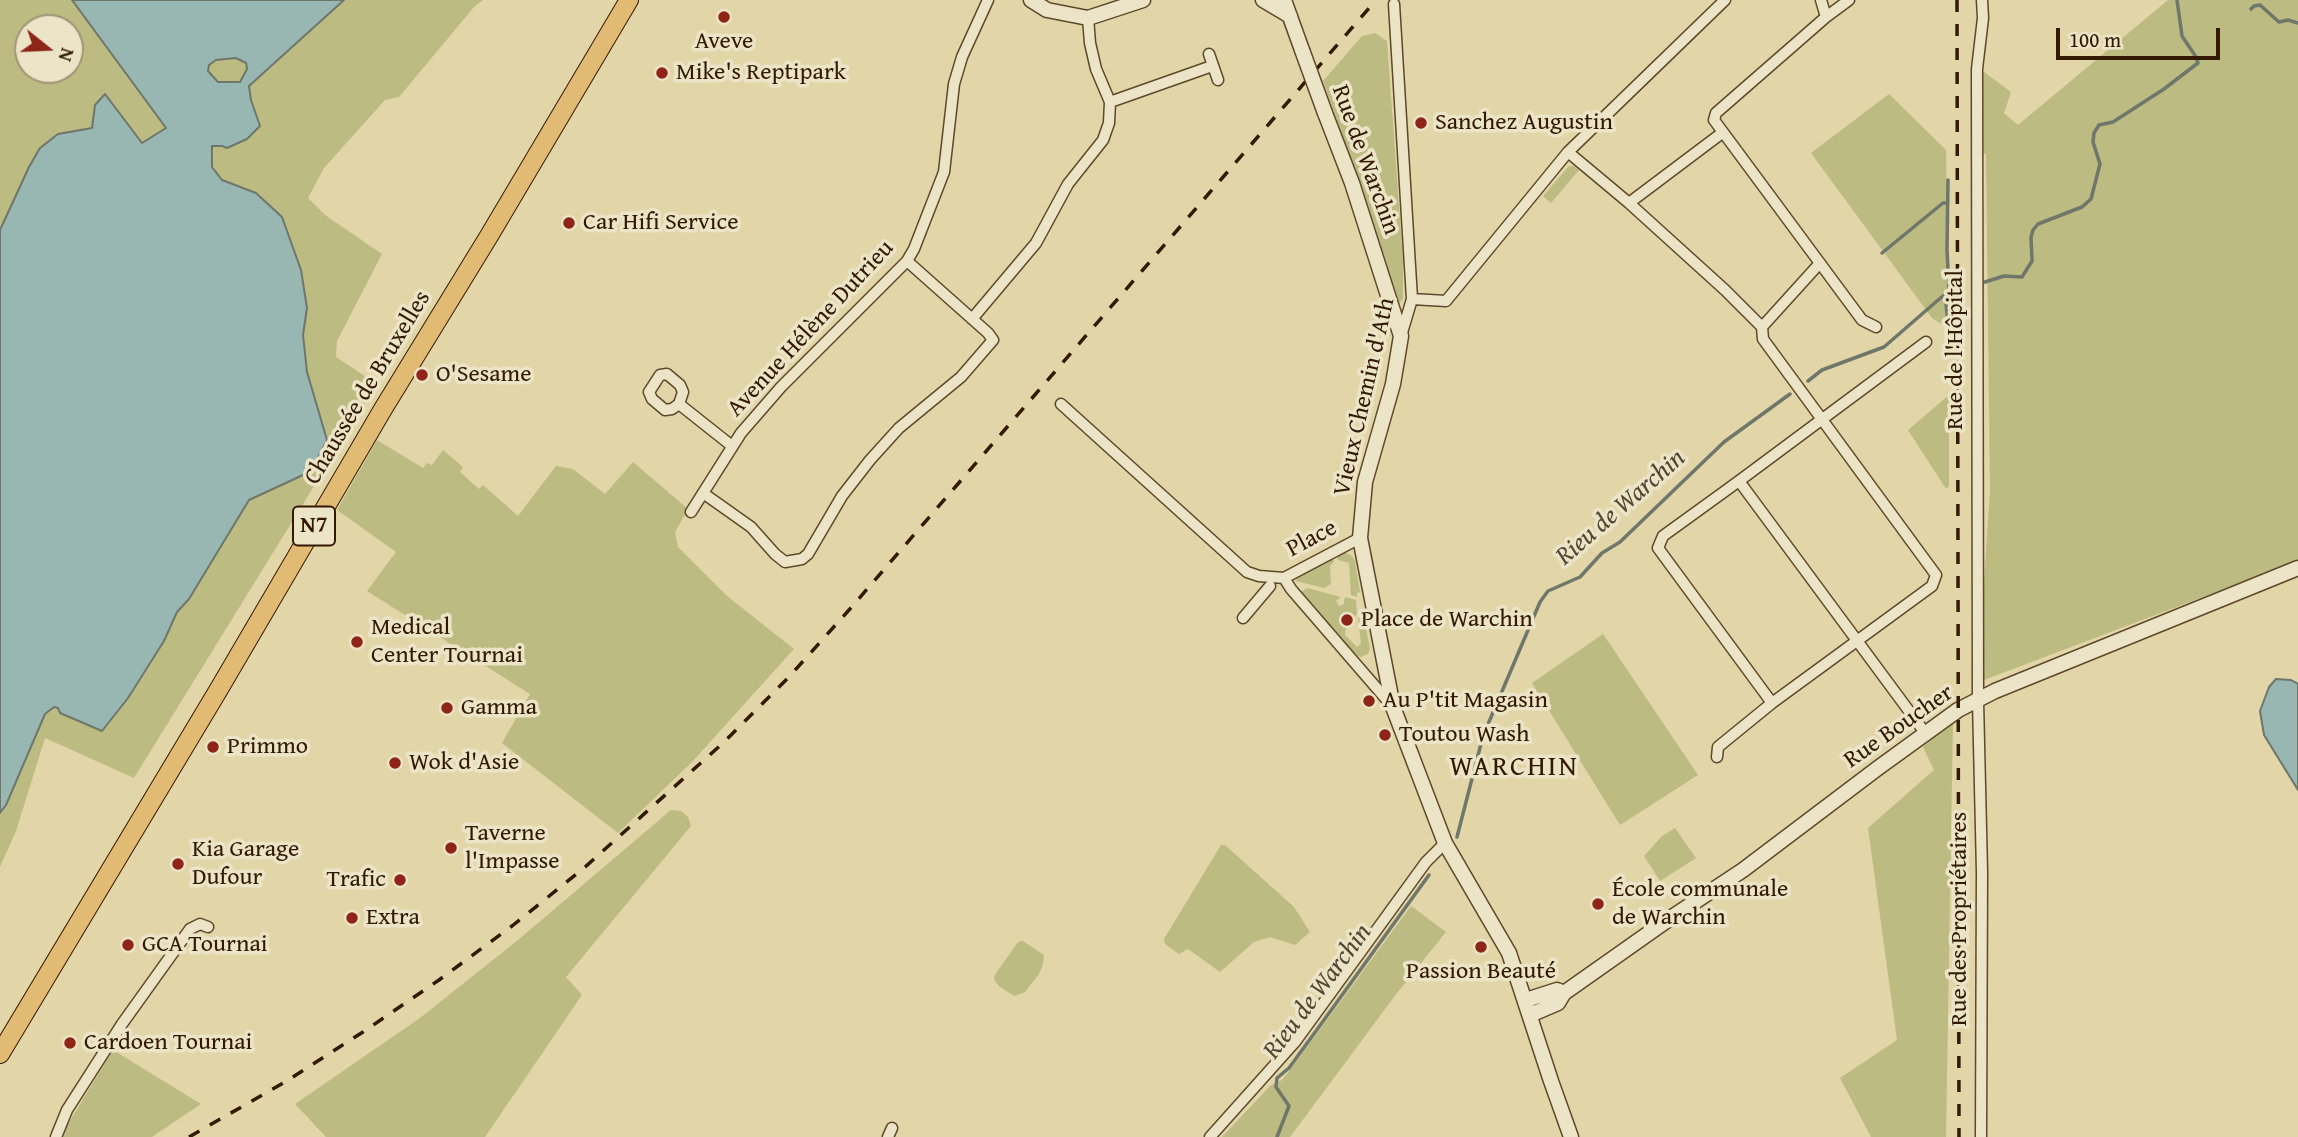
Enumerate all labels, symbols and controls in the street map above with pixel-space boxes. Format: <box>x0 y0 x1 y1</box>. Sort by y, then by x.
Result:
marker: Aveve <box>716 9 732 25</box>
north arrow <box>14 14 84 84</box>
scale bar <box>2060 14 2224 58</box>
text: 100 m <box>2069 24 2121 55</box>
place label: Aveve <box>695 28 753 56</box>
text: N <box>52 44 82 65</box>
place label: Mike's Reptipark <box>676 59 846 87</box>
marker: Mike's Reptipark <box>654 65 670 81</box>
street label: Rue de Warchin <box>1325 81 1405 239</box>
place label: Sanchez Augustin <box>1435 109 1613 137</box>
marker: Sanchez Augustin <box>1413 115 1429 131</box>
place label: Car Hifi Service <box>583 209 738 237</box>
marker: Car Hifi Service <box>561 215 577 231</box>
street label: Avenue Hélène Dutrieu <box>722 235 900 423</box>
street label: Rue de l'Hôpital <box>1942 270 1970 430</box>
street label: Chaussée de Bruxelles <box>299 286 437 490</box>
street label: Vieux Chemin d'Ath <box>1328 295 1402 499</box>
place label: O'Sesame <box>436 361 531 389</box>
marker: O'Sesame <box>414 367 430 383</box>
water label: Rieu de Warchin <box>1550 443 1692 573</box>
road number: N7 <box>293 506 335 546</box>
street label: Place <box>1282 514 1342 564</box>
place label: Place de Warchin <box>1361 606 1533 634</box>
marker: Place de Warchin <box>1339 612 1355 628</box>
place label: Medical Center Tournai <box>371 614 523 670</box>
marker: Medical Center Tournai <box>349 634 365 650</box>
street label: Rue Boucher <box>1839 679 1959 775</box>
place label: Au P'tit Magasin <box>1383 687 1548 715</box>
marker: Au P'tit Magasin <box>1361 693 1377 709</box>
place label: Gamma <box>461 694 537 722</box>
marker: Gamma <box>439 700 455 716</box>
place label: Toutou Wash <box>1399 721 1530 749</box>
marker: Toutou Wash <box>1377 727 1393 743</box>
place label: Primmo <box>227 733 308 761</box>
marker: Primmo <box>205 739 221 755</box>
place label: Wok d'Asie <box>409 749 519 777</box>
district label: WARCHIN <box>1450 751 1578 785</box>
marker: Wok d'Asie <box>387 755 403 771</box>
street label: Rue des Propriétaires <box>1946 812 1974 1026</box>
place label: Taverne l'Impasse <box>465 820 560 876</box>
place label: Kia Garage Dufour <box>192 836 299 892</box>
marker: Taverne l'Impasse <box>443 840 459 856</box>
marker: Kia Garage Dufour <box>170 856 186 872</box>
place label: Trafic <box>326 866 386 894</box>
marker: Trafic <box>392 872 408 888</box>
place label: École communale de Warchin <box>1612 876 1788 932</box>
marker: École communale de Warchin <box>1590 896 1606 912</box>
place label: Extra <box>366 904 420 932</box>
marker: Extra <box>344 910 360 926</box>
water label: Rieu de Warchin <box>1257 918 1379 1066</box>
place label: GCA Tournai <box>142 931 268 959</box>
marker: GCA Tournai <box>120 937 136 953</box>
marker: Passion Beauté <box>1473 939 1489 955</box>
place label: Passion Beauté <box>1406 958 1556 986</box>
place label: Cardoen Tournai <box>84 1029 252 1057</box>
marker: Cardoen Tournai <box>62 1035 78 1051</box>

